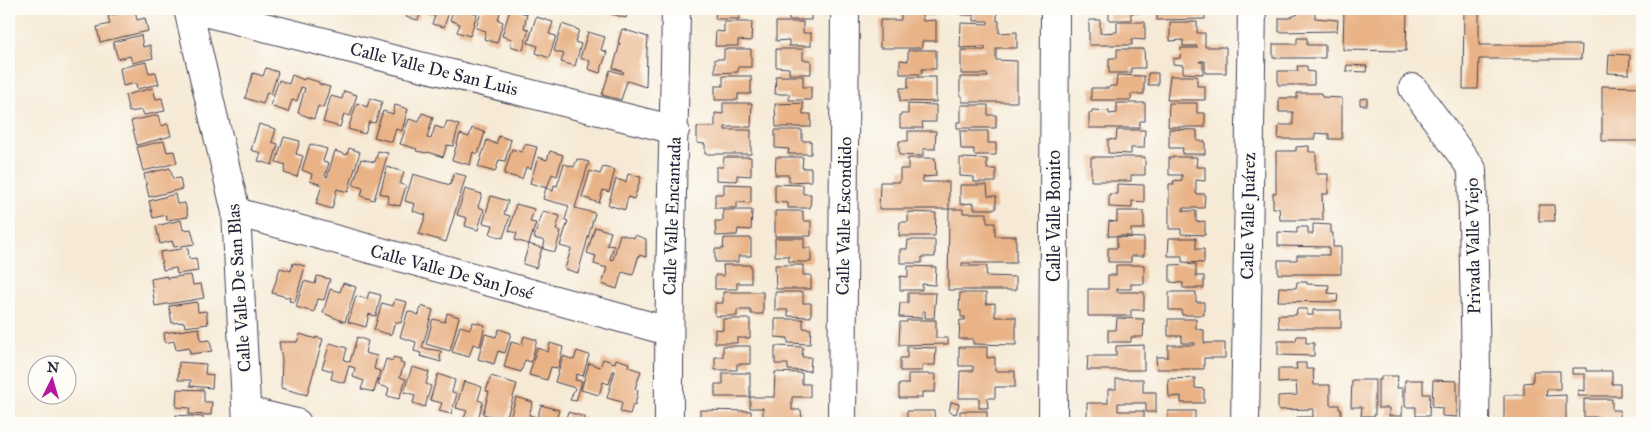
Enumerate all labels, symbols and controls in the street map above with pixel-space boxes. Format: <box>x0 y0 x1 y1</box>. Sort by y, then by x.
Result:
street label: Calle Valle De San Luis <box>348 37 520 101</box>
street label: Calle Valle Encantada <box>658 136 686 296</box>
street label: Calle Valle Escondido <box>832 136 856 296</box>
street label: Calle Valle Bonito <box>1043 150 1065 282</box>
street label: Calle Valle Juárez <box>1236 152 1261 280</box>
street label: Privada Valle Viejo <box>1461 177 1485 315</box>
street label: Calle Valle De San Blas <box>222 203 256 373</box>
street label: Calle Valle De San José <box>368 240 536 305</box>
north arrow <box>28 354 78 404</box>
text: N <box>46 359 60 377</box>

